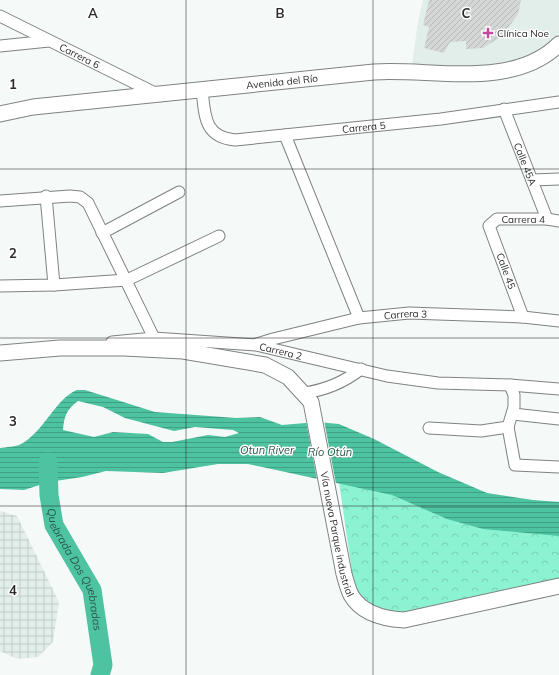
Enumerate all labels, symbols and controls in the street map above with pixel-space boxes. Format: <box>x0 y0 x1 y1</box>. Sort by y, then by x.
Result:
text: A <box>88 5 98 21</box>
text: B <box>276 5 285 21</box>
text: C <box>462 5 471 21</box>
marker: Clínica Noe <box>482 27 494 39</box>
place label: Clínica Noe <box>497 27 549 40</box>
street label: Carrera 6 <box>57 40 102 71</box>
street label: Avenida del Río <box>245 71 319 92</box>
text: 1 <box>9 76 17 92</box>
street label: Carrera 5 <box>342 118 386 136</box>
street label: Calle 45A <box>511 141 540 188</box>
street label: Carrera 4 <box>501 213 545 226</box>
text: 2 <box>9 245 17 261</box>
street label: Calle 45 <box>493 251 519 291</box>
street label: Carrera 3 <box>383 307 427 322</box>
street label: Carrera 2 <box>258 340 304 362</box>
text: 3 <box>9 413 17 429</box>
water label: Otun River <box>240 443 295 457</box>
water label: Río Otún <box>308 445 352 459</box>
street label: Vía nueva Parque industrial <box>318 470 357 599</box>
water label: Quebrada Dos Quebradas <box>44 507 105 632</box>
text: 4 <box>9 582 17 598</box>

